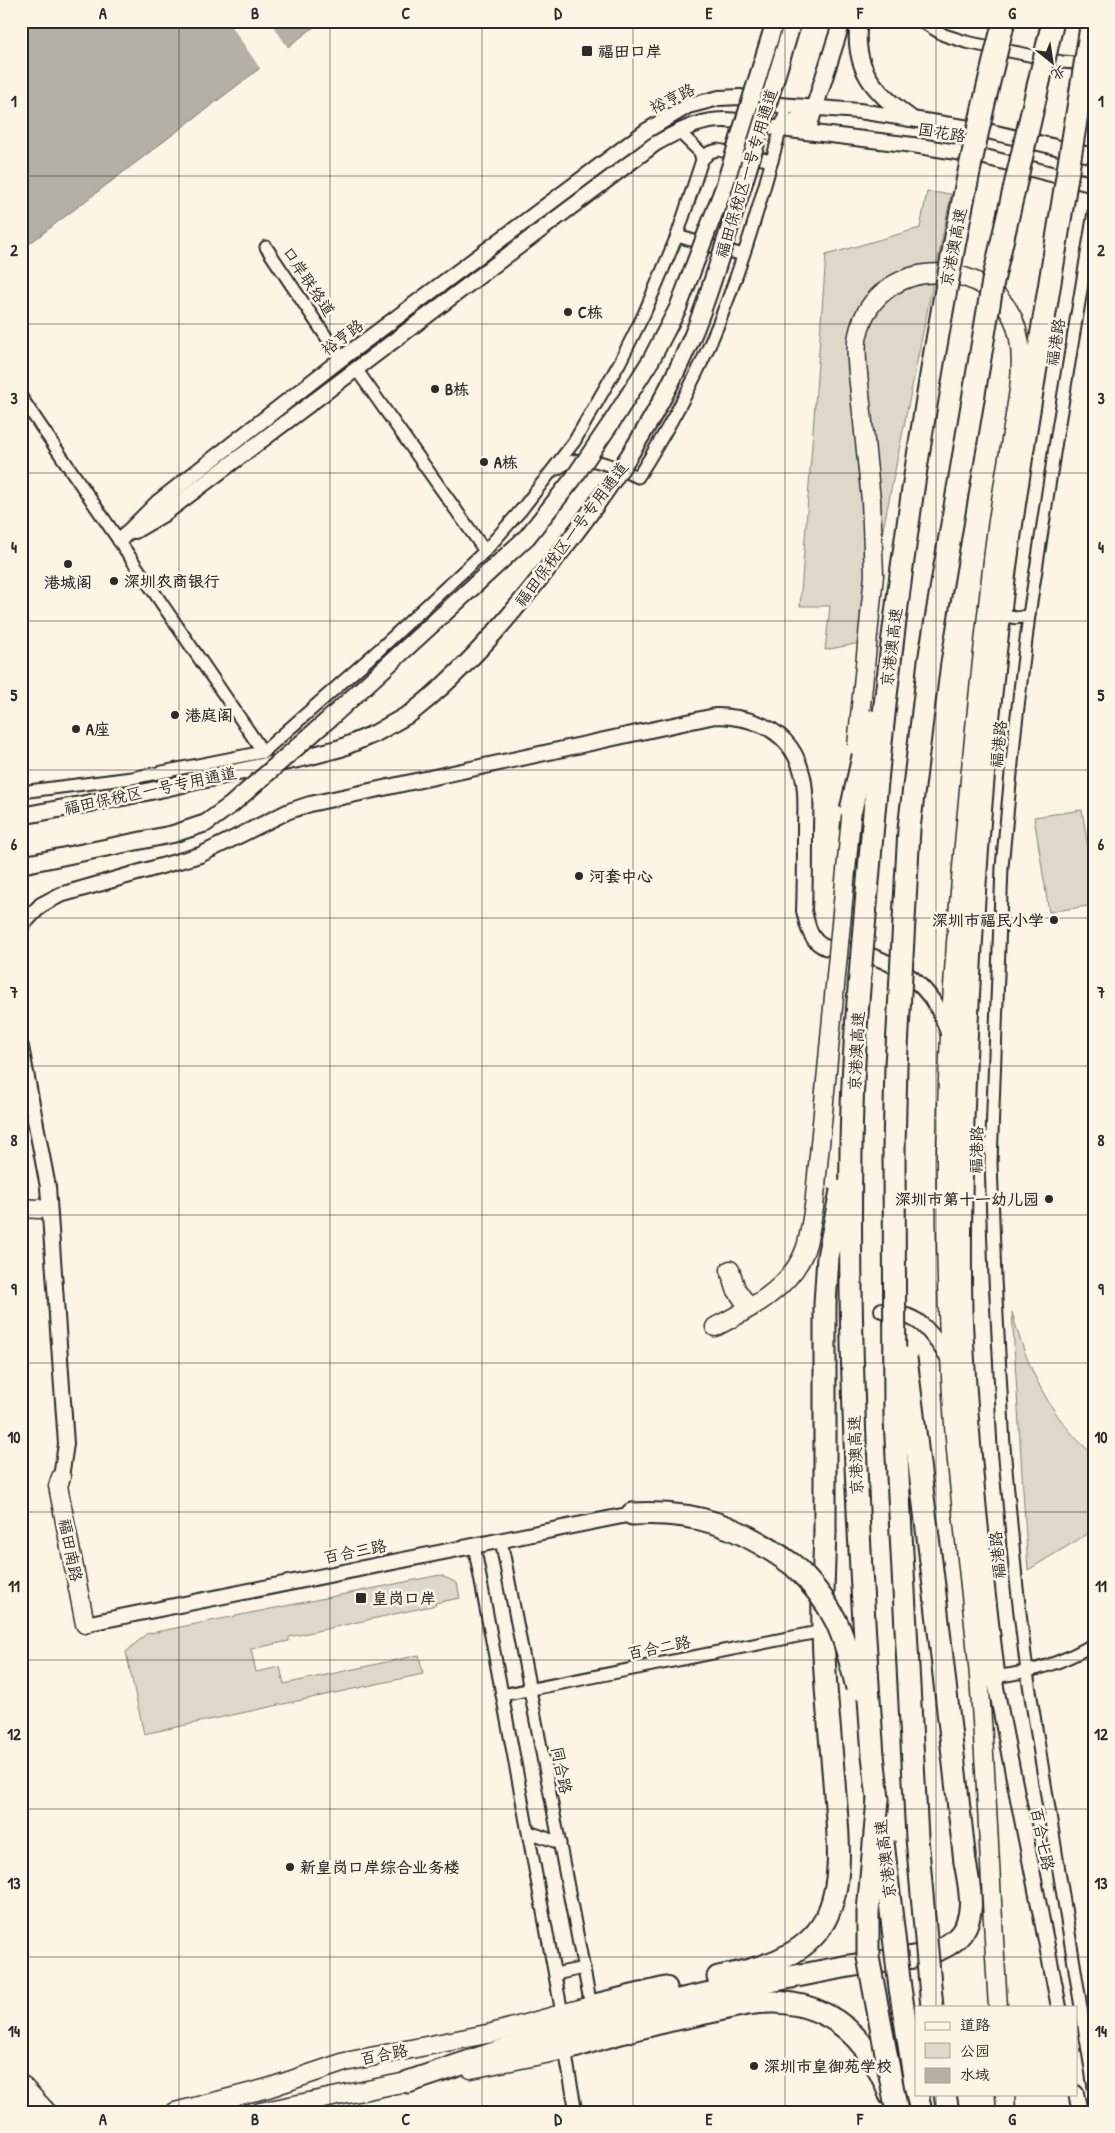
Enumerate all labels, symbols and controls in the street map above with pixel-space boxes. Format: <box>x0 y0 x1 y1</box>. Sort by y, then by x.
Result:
text: A <box>99 2 107 24</box>
text: B <box>251 2 259 24</box>
text: C <box>402 2 411 24</box>
text: D <box>554 2 562 24</box>
text: E <box>705 2 713 24</box>
text: F <box>856 2 864 24</box>
text: G <box>1008 2 1016 24</box>
north arrow <box>1028 38 1078 88</box>
place label: 福田口岸 <box>598 40 662 62</box>
marker: 福田口岸 <box>580 44 594 58</box>
text: 北 <box>1048 62 1070 85</box>
street label: 裕亨路 <box>646 78 698 118</box>
street label: 福田保税区一号专用通道 <box>710 86 782 260</box>
text: 1 <box>11 90 17 112</box>
text: 1 <box>1098 90 1104 112</box>
street label: 国花路 <box>917 117 967 147</box>
street label: 京港澳高速 <box>935 206 971 288</box>
text: 2 <box>10 239 18 261</box>
text: 2 <box>1097 239 1105 261</box>
street label: 口岸联络道 <box>278 242 340 320</box>
place label: C栋 <box>578 301 603 323</box>
marker: C栋 <box>562 306 574 318</box>
street label: 裕亨路 <box>316 314 368 360</box>
street label: 福港路 <box>1040 317 1070 367</box>
place label: B栋 <box>445 378 469 400</box>
marker: B栋 <box>429 383 441 395</box>
text: 3 <box>10 387 18 409</box>
text: 3 <box>1097 387 1105 409</box>
place label: A栋 <box>494 451 518 473</box>
marker: A栋 <box>478 456 490 468</box>
street label: 福田保税区一号专用通道 <box>509 457 633 611</box>
text: 4 <box>11 536 17 558</box>
text: 4 <box>1098 536 1104 558</box>
marker: 港城阁 <box>62 558 74 570</box>
place label: 深圳农商银行 <box>124 570 220 592</box>
place label: 港城阁 <box>44 571 92 593</box>
marker: 深圳农商银行 <box>108 575 120 587</box>
street label: 京港澳高速 <box>875 606 907 688</box>
text: 5 <box>11 684 18 706</box>
text: 5 <box>1098 684 1105 706</box>
place label: 港庭阁 <box>185 704 233 726</box>
marker: 港庭阁 <box>169 709 181 721</box>
place label: A座 <box>86 718 110 740</box>
street label: 福港路 <box>985 719 1011 769</box>
marker: A座 <box>70 723 82 735</box>
street label: 福田保税区一号专用通道 <box>62 761 238 819</box>
text: 6 <box>11 833 18 855</box>
text: 6 <box>1098 833 1105 855</box>
place label: 河套中心 <box>589 865 653 887</box>
marker: 河套中心 <box>573 870 585 882</box>
place label: 深圳市福民小学 <box>932 909 1044 931</box>
marker: 深圳市福民小学 <box>1048 914 1060 926</box>
text: 7 <box>9 981 18 1003</box>
text: 7 <box>1096 981 1105 1003</box>
street label: 京港澳高速 <box>843 1010 869 1092</box>
street label: 福港路 <box>965 1126 987 1174</box>
text: 8 <box>11 1129 18 1151</box>
text: 8 <box>1098 1129 1105 1151</box>
place label: 深圳市第十一幼儿园 <box>895 1188 1039 1210</box>
marker: 深圳市第十一幼儿园 <box>1043 1193 1055 1205</box>
text: 9 <box>11 1278 17 1300</box>
text: 9 <box>1098 1278 1104 1300</box>
street label: 京港澳高速 <box>843 1415 867 1495</box>
text: 10 <box>8 1426 20 1448</box>
text: 10 <box>1095 1426 1107 1448</box>
street label: 福田南路 <box>54 1516 88 1584</box>
street label: 福港路 <box>984 1530 1010 1580</box>
street label: 百合三路 <box>321 1534 389 1568</box>
text: 11 <box>8 1575 20 1597</box>
text: 11 <box>1095 1575 1107 1597</box>
place label: 皇岗口岸 <box>372 1587 436 1609</box>
marker: 皇岗口岸 <box>354 1591 368 1605</box>
street label: 百合二路 <box>625 1630 693 1664</box>
text: 12 <box>7 1723 21 1745</box>
text: 12 <box>1094 1723 1108 1745</box>
street label: 同合路 <box>547 1744 577 1796</box>
street label: 百合七路 <box>1026 1805 1060 1873</box>
street label: 京港澳高速 <box>869 1818 901 1900</box>
place label: 新皇岗口岸综合业务楼 <box>300 1856 460 1878</box>
marker: 新皇岗口岸综合业务楼 <box>284 1861 296 1873</box>
text: 13 <box>8 1872 20 1894</box>
text: 13 <box>1095 1872 1107 1894</box>
legend <box>915 2006 1078 2096</box>
text: 道路 <box>960 2014 990 2035</box>
text: 14 <box>8 2020 20 2042</box>
text: 14 <box>1095 2020 1107 2042</box>
street label: 百合路 <box>358 2039 410 2069</box>
text: 公园 <box>960 2040 990 2061</box>
place label: 深圳市皇御苑学校 <box>764 2055 892 2077</box>
marker: 深圳市皇御苑学校 <box>748 2060 760 2072</box>
text: 水域 <box>960 2064 990 2085</box>
text: A <box>99 2108 107 2130</box>
text: B <box>251 2108 259 2130</box>
text: C <box>402 2108 411 2130</box>
text: D <box>554 2108 562 2130</box>
text: E <box>705 2108 713 2130</box>
text: F <box>856 2108 864 2130</box>
text: G <box>1008 2108 1016 2130</box>

